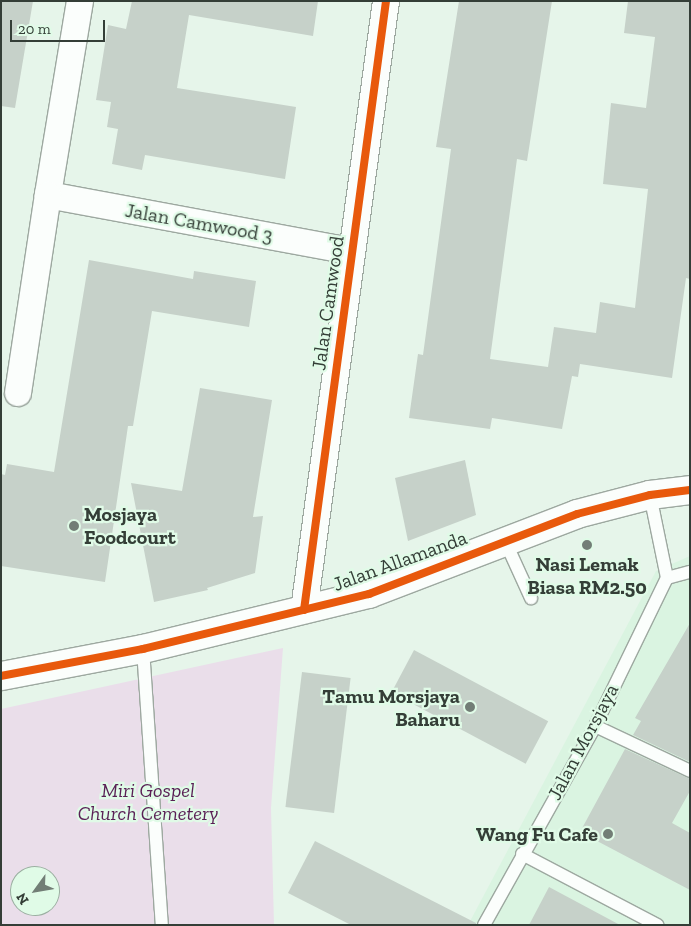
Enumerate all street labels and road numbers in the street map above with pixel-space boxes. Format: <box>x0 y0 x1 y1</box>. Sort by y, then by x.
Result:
street label: Jalan Camwood 3 <box>123 198 275 248</box>
street label: Jalan Camwood <box>307 234 349 372</box>
street label: Jalan Allamanda <box>329 526 471 596</box>
street label: Jalan Morsjaya <box>542 680 624 804</box>

